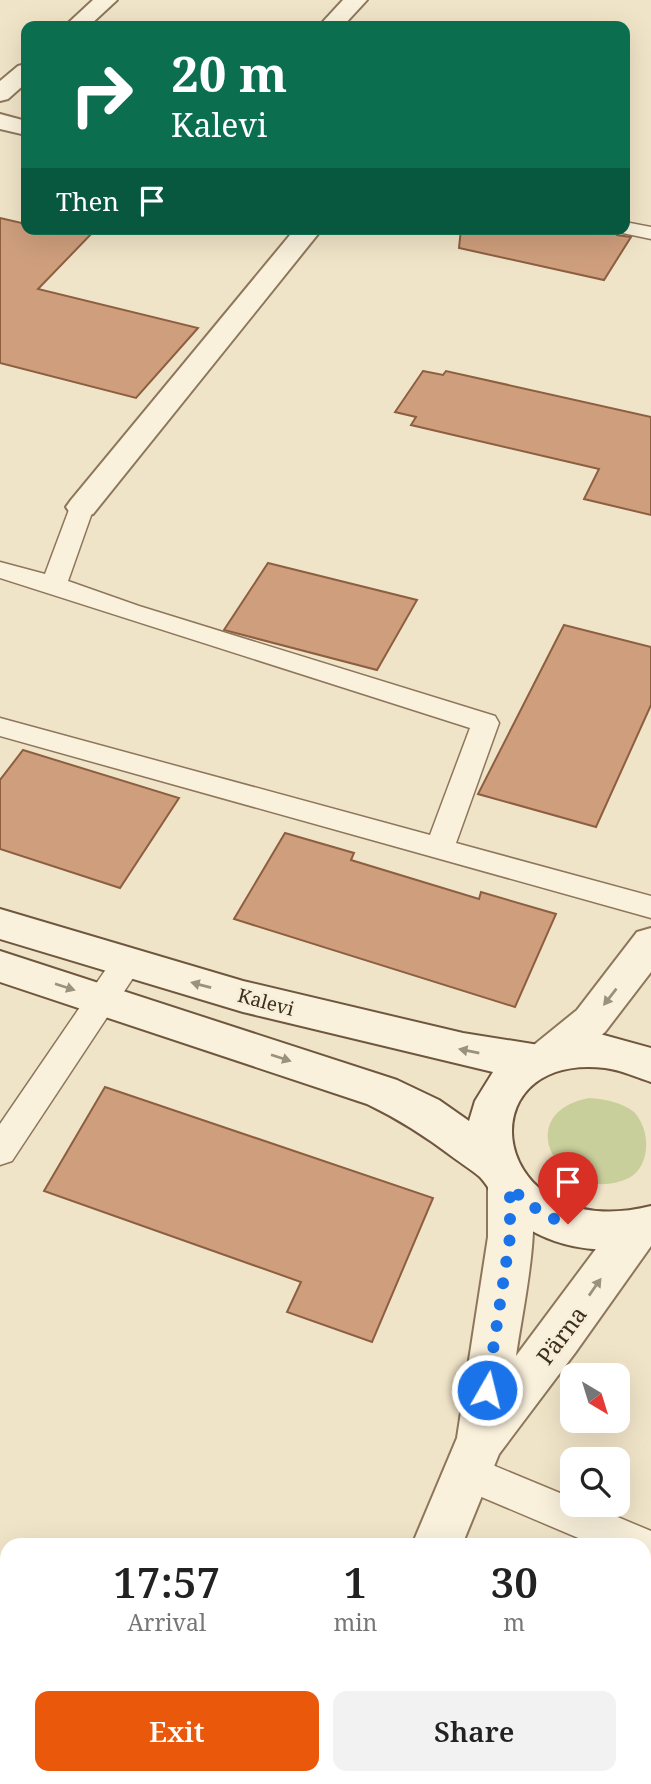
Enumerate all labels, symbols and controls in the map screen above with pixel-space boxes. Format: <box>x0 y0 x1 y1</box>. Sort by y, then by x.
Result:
text: 20 m <box>171 40 287 106</box>
icon: right <box>56 49 147 140</box>
text: Kalevi <box>171 103 267 146</box>
icon: arrive <box>133 182 171 220</box>
text: Then <box>56 183 119 219</box>
one-way arrow <box>190 979 212 990</box>
street label: Kalevi <box>235 982 297 1022</box>
one-way arrow <box>54 983 75 993</box>
one-way arrow <box>602 988 617 1006</box>
one-way arrow <box>458 1045 480 1056</box>
one-way arrow <box>271 1053 292 1063</box>
pin <box>538 1152 598 1224</box>
icon: arrive <box>549 1163 587 1201</box>
one-way arrow <box>588 1278 602 1296</box>
street label: Pärna <box>529 1299 593 1371</box>
position arrow <box>450 1353 524 1427</box>
north arrow <box>560 1363 630 1433</box>
map controls <box>560 1363 630 1517</box>
button: search <box>560 1447 630 1517</box>
text: 17:57 <box>113 1553 220 1610</box>
text: 1 <box>344 1553 367 1610</box>
text: 30 <box>491 1553 538 1610</box>
text: Arrival <box>127 1606 206 1638</box>
text: min <box>333 1606 377 1638</box>
text: m <box>503 1606 525 1638</box>
button: Exit <box>35 1691 319 1771</box>
button: Share <box>333 1691 616 1771</box>

